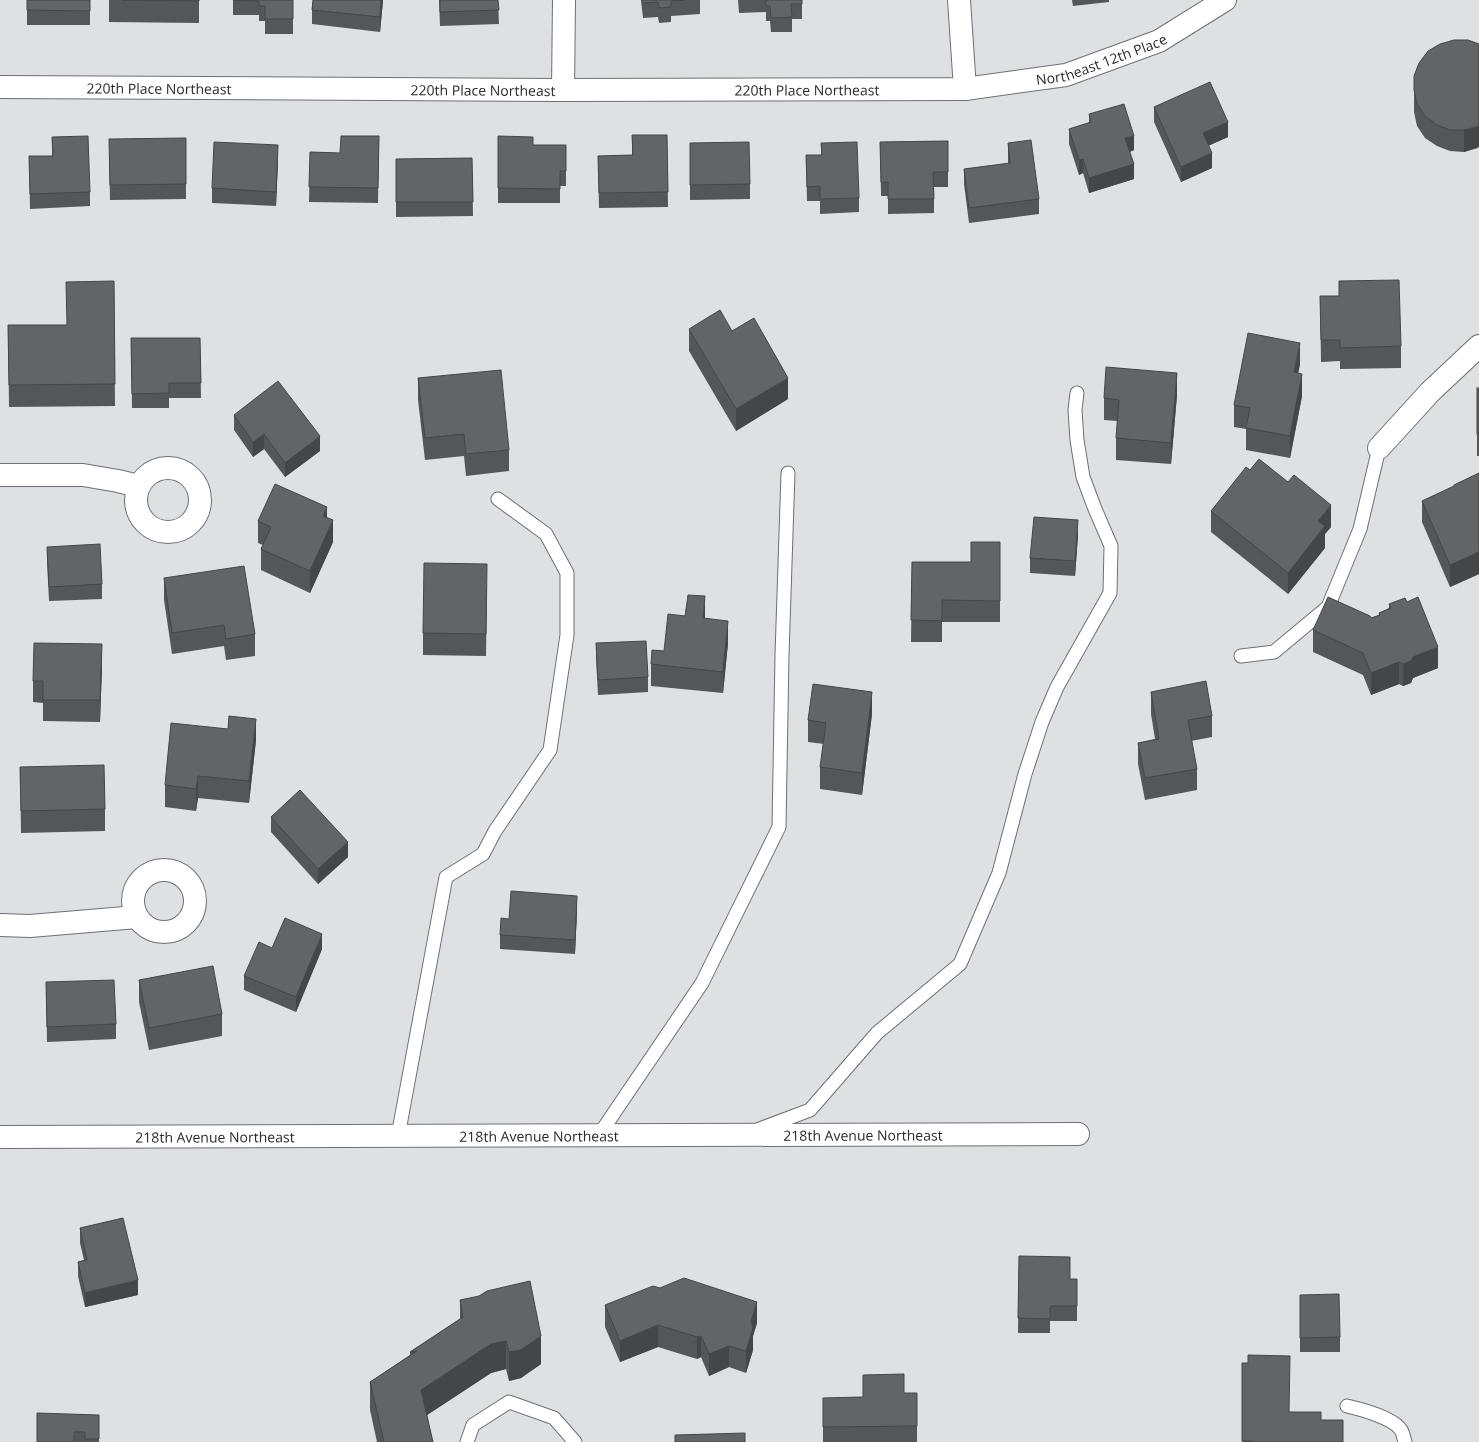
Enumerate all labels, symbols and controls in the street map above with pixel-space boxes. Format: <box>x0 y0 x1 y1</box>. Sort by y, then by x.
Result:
street label: Northeast 12th Place <box>1035 29 1170 89</box>
street label: 220th Place Northeast <box>87 78 231 98</box>
street label: 220th Place Northeast <box>410 80 555 99</box>
street label: 220th Place Northeast <box>735 80 879 99</box>
street label: 218th Avenue Northeast <box>783 1125 943 1144</box>
street label: 218th Avenue Northeast <box>459 1126 619 1145</box>
street label: 218th Avenue Northeast <box>135 1127 295 1146</box>

